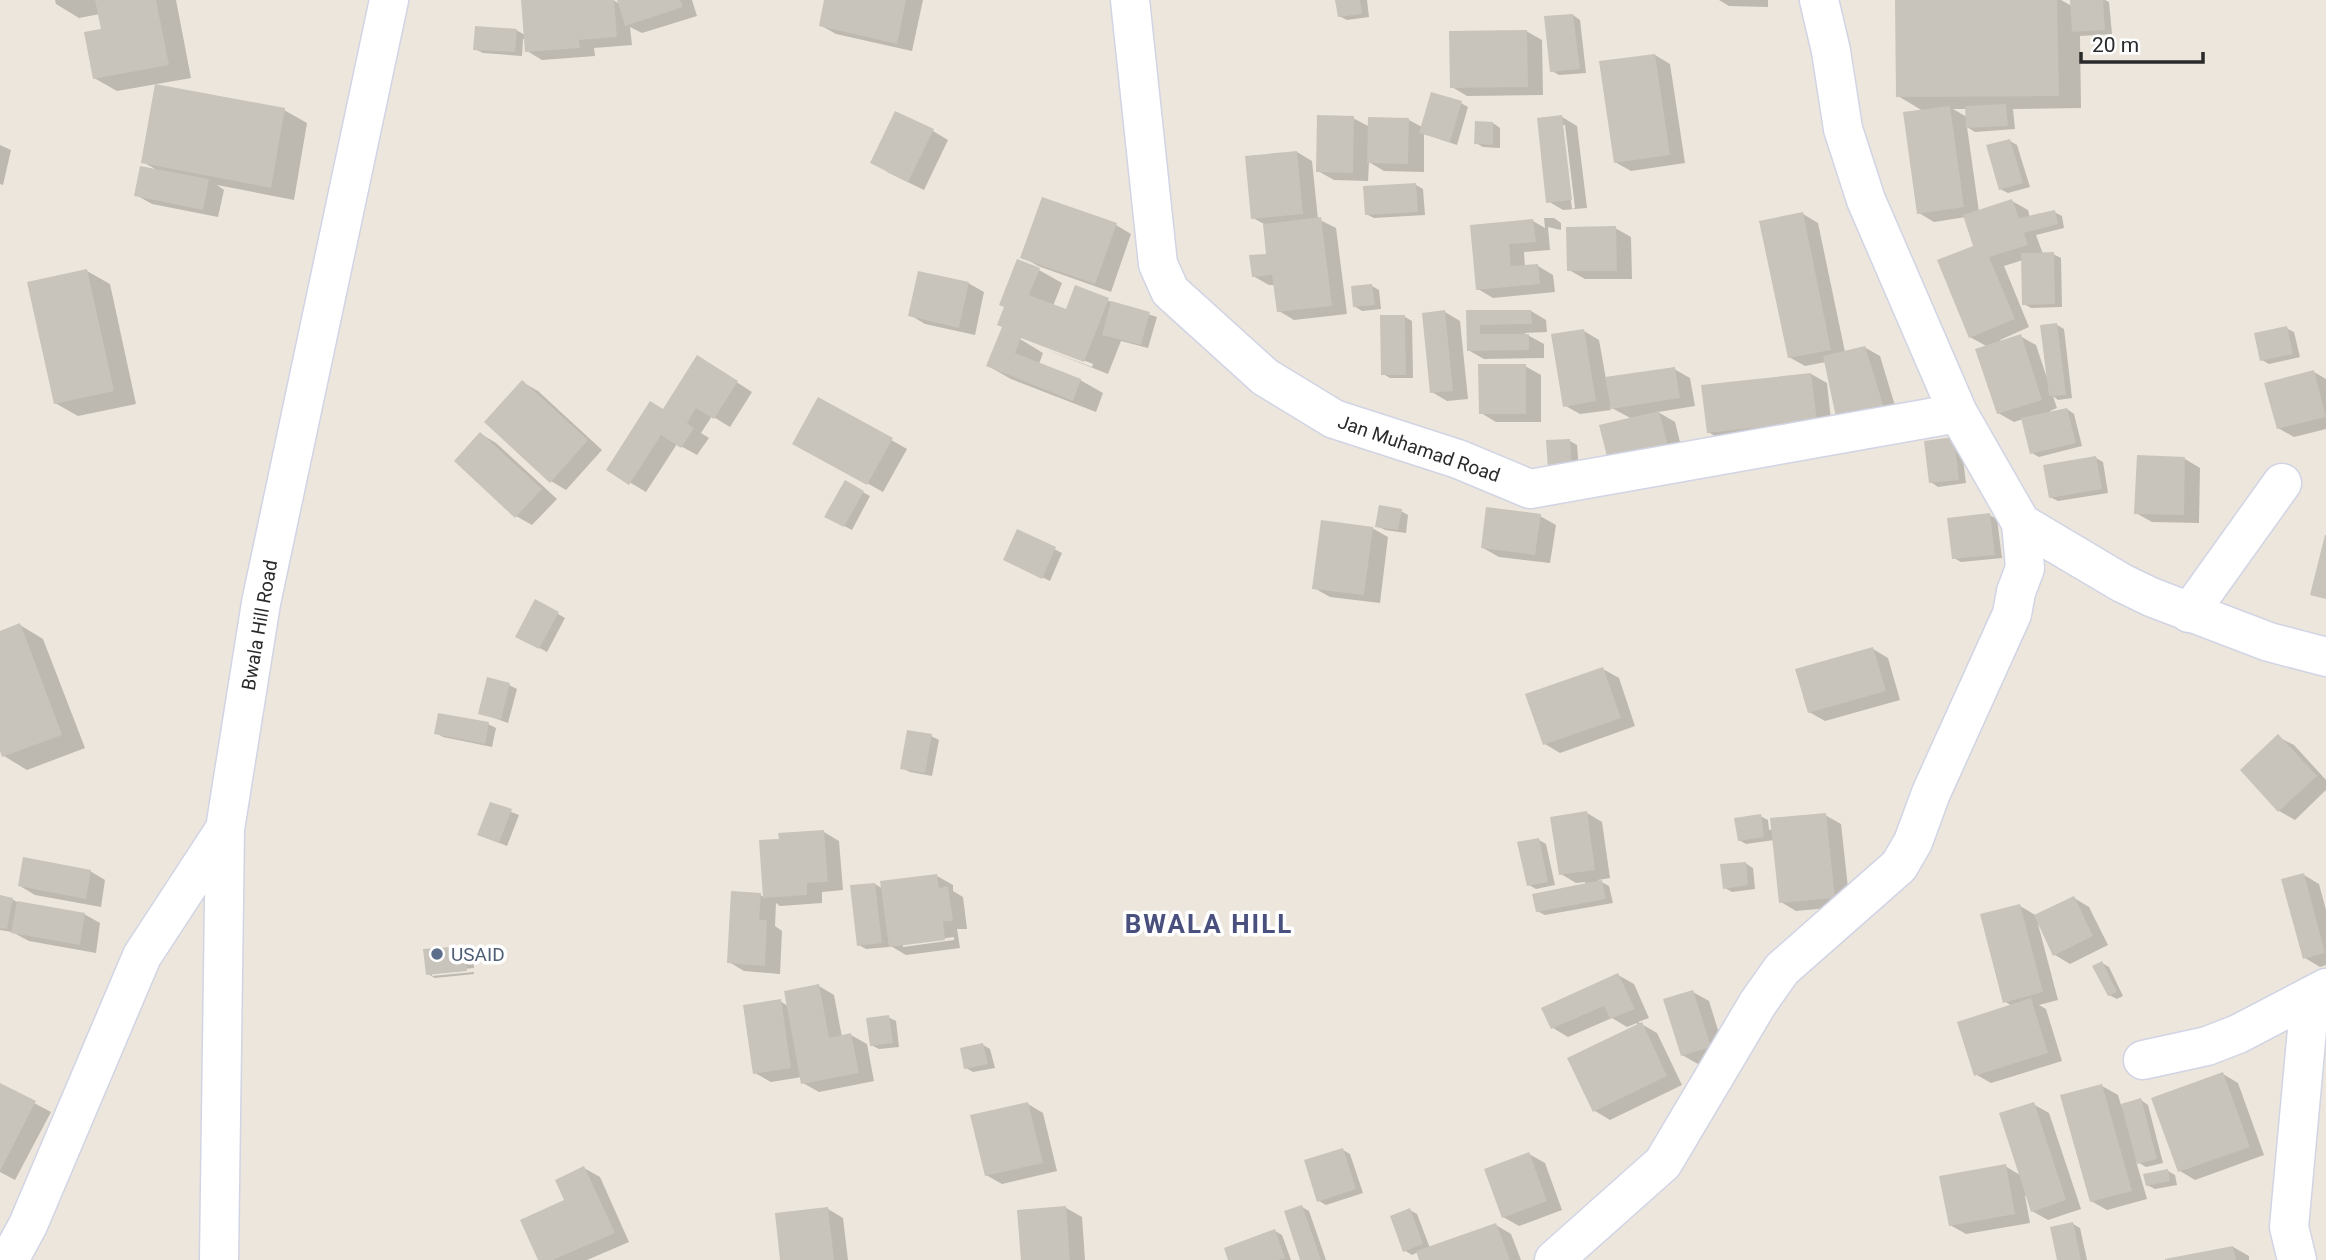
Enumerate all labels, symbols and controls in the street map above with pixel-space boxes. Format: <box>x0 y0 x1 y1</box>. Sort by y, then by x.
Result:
scale bar <box>2081 21 2204 65</box>
text: 20 m <box>2092 33 2139 57</box>
street label: Jan Muhamad Road <box>1335 410 1503 487</box>
street label: Bwala Hill Road <box>237 558 282 692</box>
district label: BWALA HILL <box>1125 909 1293 939</box>
place label: USAID <box>451 943 505 966</box>
marker: USAID <box>429 946 445 962</box>

